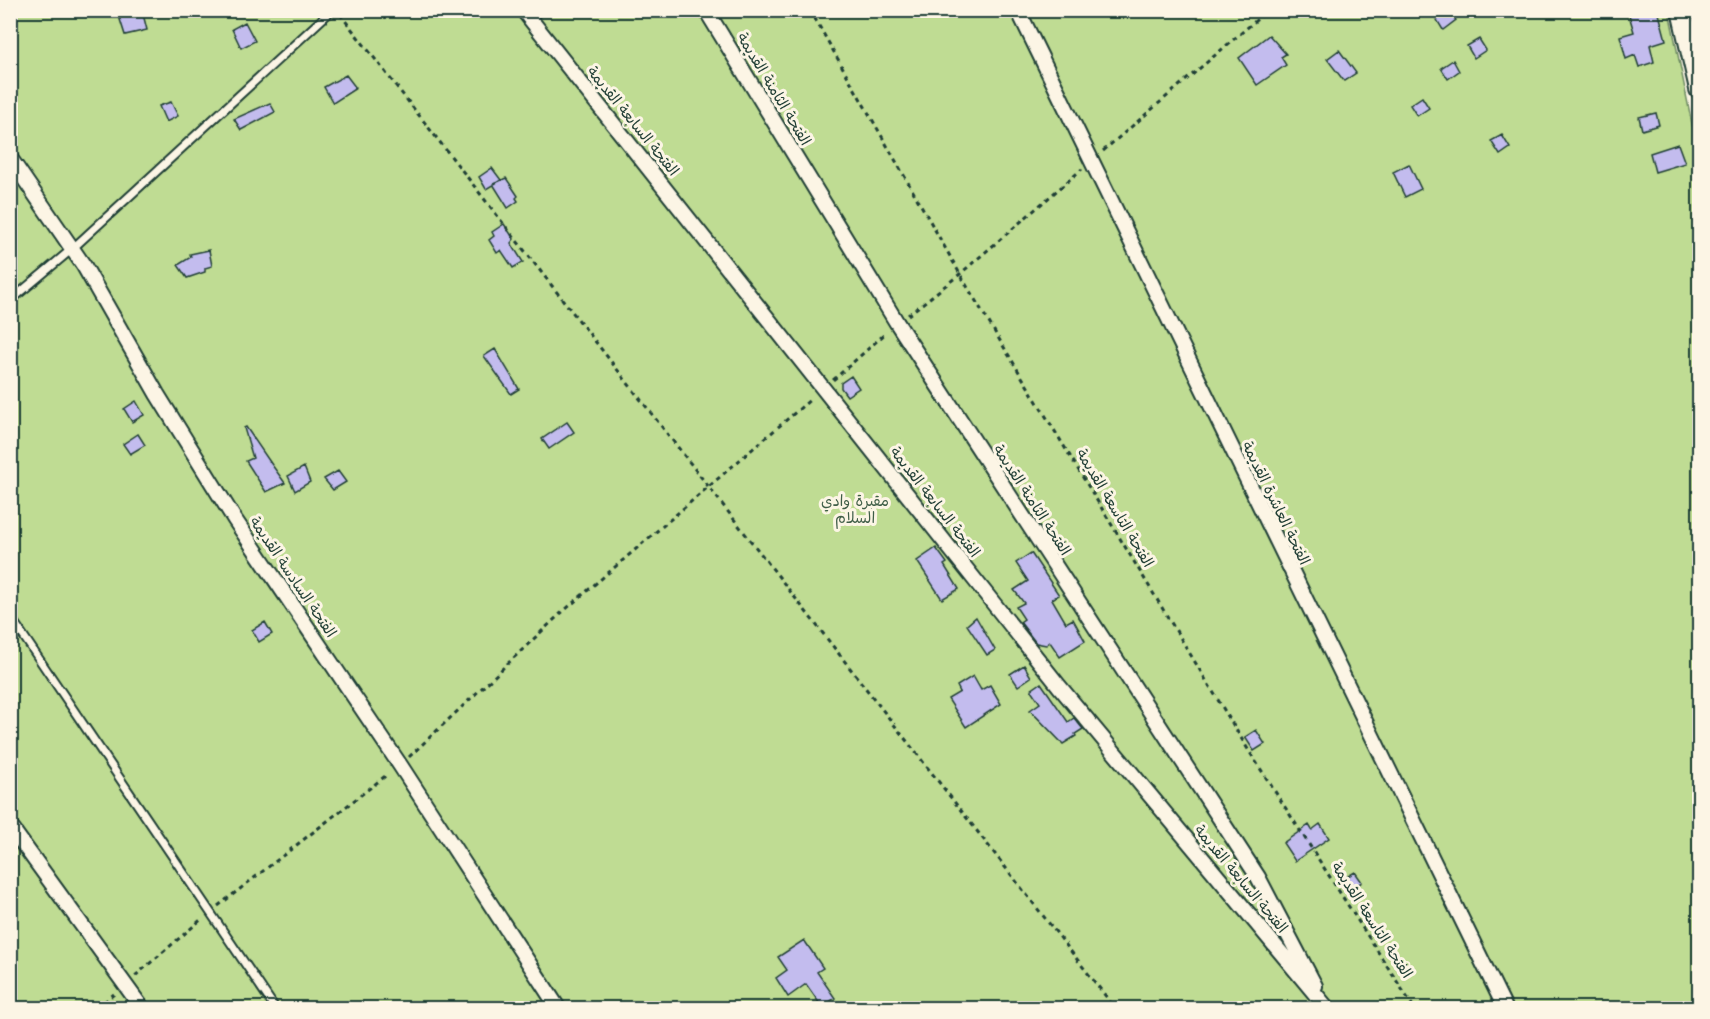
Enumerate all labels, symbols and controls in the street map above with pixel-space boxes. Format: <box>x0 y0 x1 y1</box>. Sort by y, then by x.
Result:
street label: الفتحة الثامنة القديمة <box>732 29 816 149</box>
street label: الفتحة السابعة القديمة <box>583 62 683 180</box>
street label: الفتحة العاشرة القديمة <box>1237 438 1315 568</box>
street label: الفتحة الثامنة القديمة <box>989 441 1075 559</box>
street label: الفتحة السابعة القديمة <box>885 442 985 562</box>
street label: الفتحة التاسعة القديمة <box>1072 445 1158 571</box>
park label: مقبرة وادي السلام <box>821 491 889 529</box>
street label: الفتحة السادسة القديمة <box>245 513 341 641</box>
street label: الفتحة السابعة القديمة <box>1190 821 1292 937</box>
street label: الفتحة التاسعة القديمة <box>1327 858 1417 982</box>

